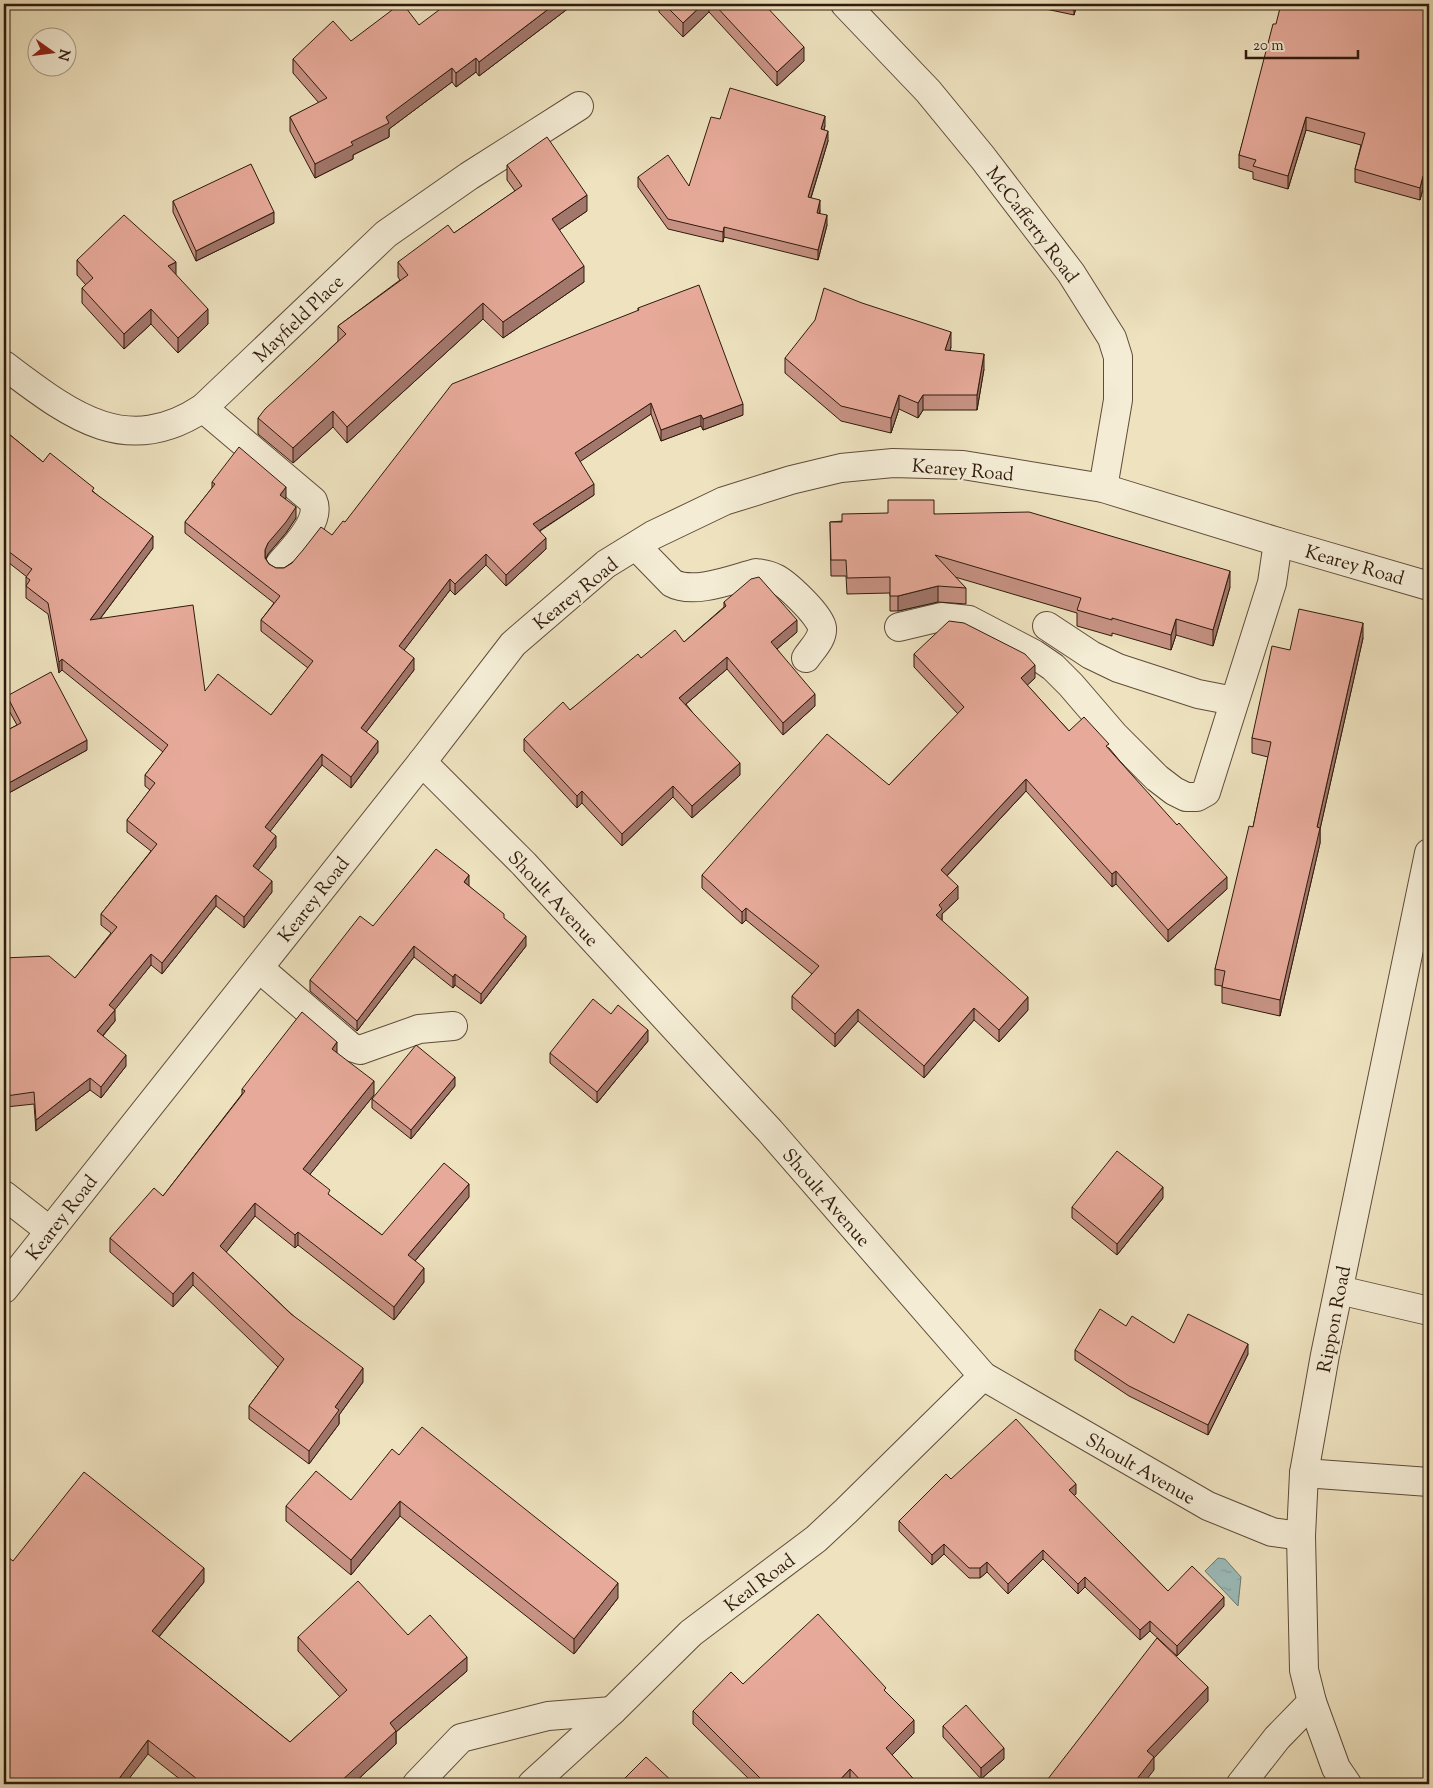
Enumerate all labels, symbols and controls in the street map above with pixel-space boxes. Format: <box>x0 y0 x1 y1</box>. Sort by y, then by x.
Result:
north arrow <box>28 28 78 78</box>
scale bar <box>1246 28 1358 60</box>
text: 20 m <box>1253 36 1284 57</box>
text: N <box>52 47 74 63</box>
street label: McCafferty Road <box>978 162 1084 290</box>
street label: Mayfield Place <box>249 270 351 370</box>
street label: Kearey Road <box>911 454 1015 489</box>
street label: Kearey Road <box>1301 539 1407 594</box>
street label: Kearey Road <box>528 552 625 638</box>
street label: Shoult Avenue <box>500 846 604 954</box>
street label: Kearey Road <box>273 852 357 949</box>
street label: Shoult Avenue <box>775 1143 876 1254</box>
street label: Kearey Road <box>21 1170 105 1267</box>
street label: Rippon Road <box>1312 1264 1359 1375</box>
street label: Shoult Avenue <box>1080 1428 1200 1513</box>
street label: Keal Road <box>719 1548 802 1620</box>

